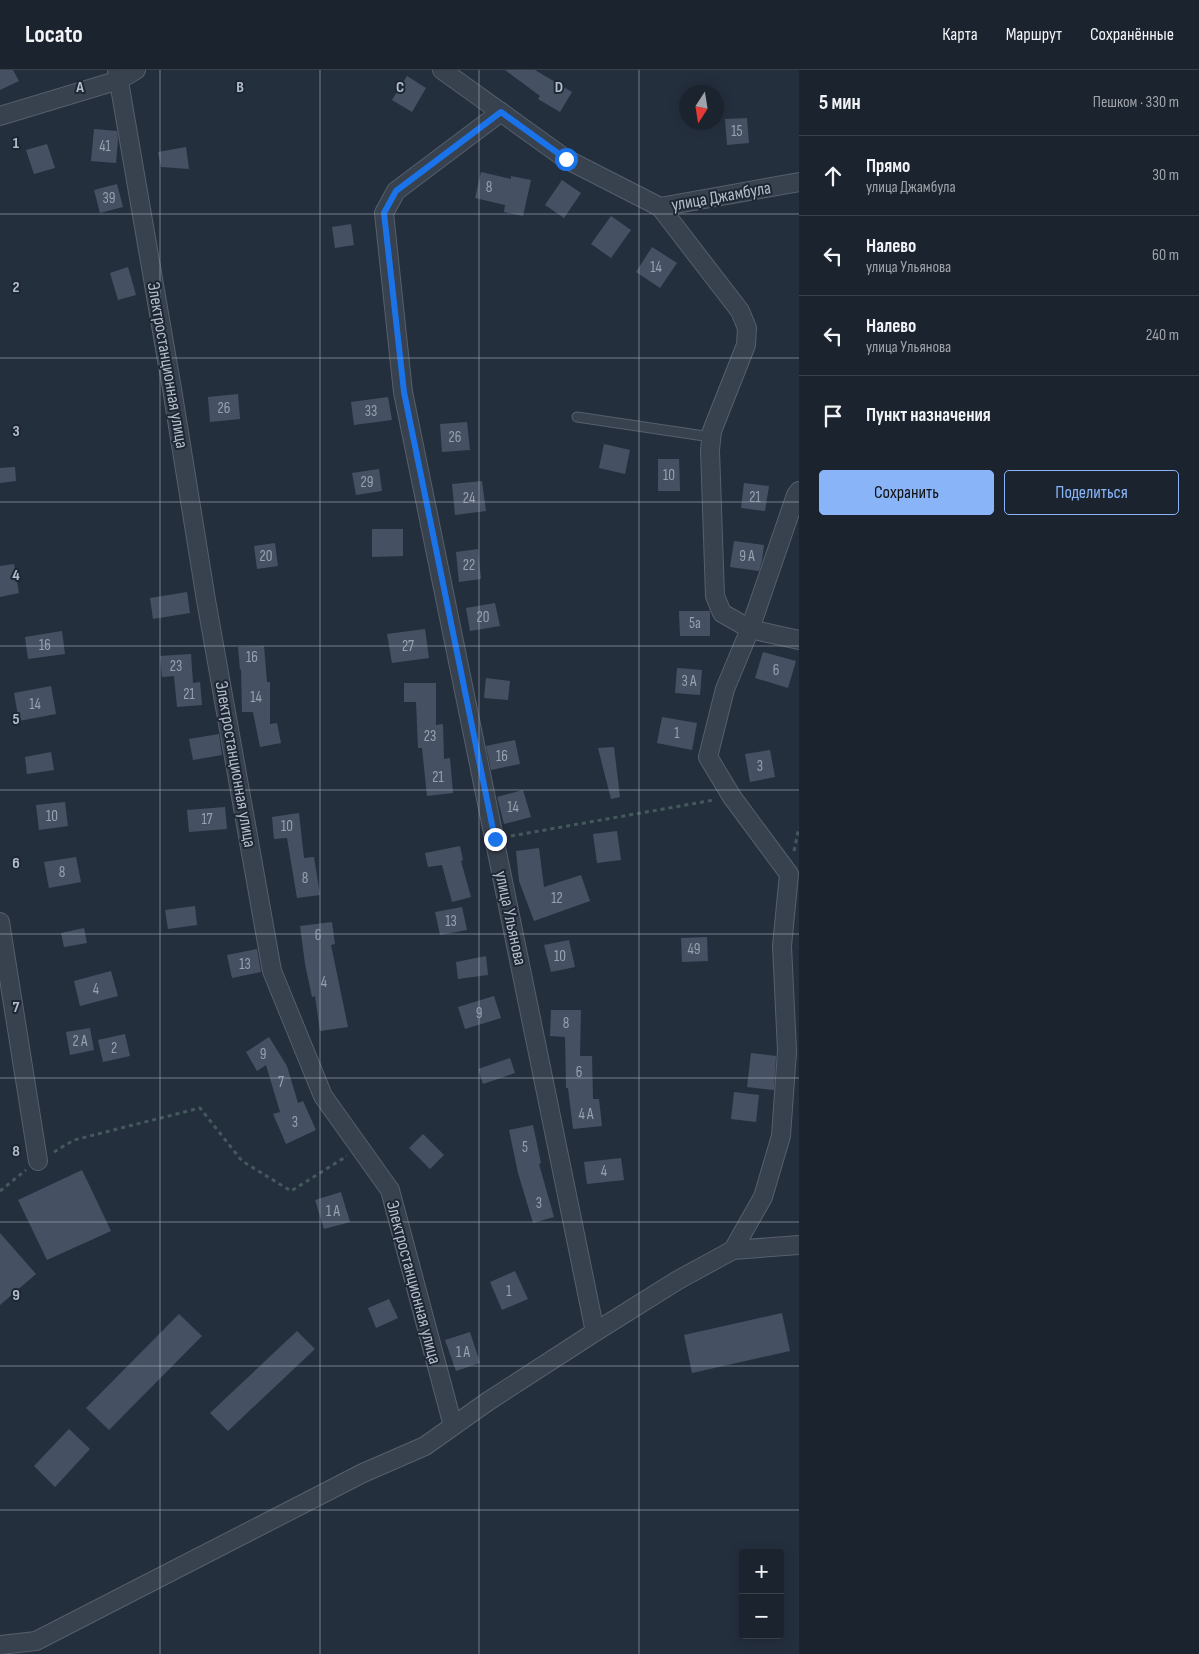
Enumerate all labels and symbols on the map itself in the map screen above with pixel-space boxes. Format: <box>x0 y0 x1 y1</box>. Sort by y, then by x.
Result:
text: A <box>75 78 84 97</box>
text: B <box>236 78 244 97</box>
text: C <box>396 78 404 97</box>
text: D <box>555 78 563 97</box>
north arrow <box>679 85 724 130</box>
house number: 15 <box>731 122 743 141</box>
text: 1 <box>13 134 20 153</box>
house number: 41 <box>99 137 112 156</box>
route start <box>555 148 578 171</box>
street label: улица Джамбула <box>670 177 773 216</box>
house number: 8 <box>486 178 492 197</box>
house number: 39 <box>103 189 115 208</box>
house number: 14 <box>650 258 662 277</box>
text: 2 <box>12 278 20 297</box>
street label: Электростанционная улица <box>143 280 192 450</box>
house number: 26 <box>218 399 230 418</box>
house number: 33 <box>365 402 377 421</box>
text: 3 <box>12 422 20 441</box>
house number: 26 <box>449 428 461 447</box>
house number: 10 <box>663 466 675 485</box>
house number: 29 <box>361 473 373 492</box>
house number: 21 <box>749 488 761 507</box>
house number: 24 <box>463 489 475 508</box>
house number: 20 <box>260 547 272 566</box>
house number: 9 А <box>739 547 755 566</box>
house number: 22 <box>463 556 475 575</box>
text: 4 <box>12 566 20 585</box>
house number: 20 <box>477 608 489 627</box>
house number: 5а <box>689 614 701 633</box>
house number: 16 <box>39 636 51 655</box>
house number: 27 <box>402 637 414 656</box>
house number: 16 <box>246 648 258 667</box>
house number: 23 <box>170 657 182 676</box>
house number: 6 <box>773 661 779 680</box>
house number: 3 А <box>681 672 697 691</box>
street label: Электростанционная улица <box>211 679 260 849</box>
house number: 21 <box>183 685 195 704</box>
house number: 14 <box>250 688 262 707</box>
house number: 14 <box>29 695 41 714</box>
text: 5 <box>12 710 20 729</box>
house number: 1 <box>674 724 680 743</box>
house number: 23 <box>424 727 436 746</box>
house number: 16 <box>496 747 508 766</box>
house number: 3 <box>757 757 763 776</box>
house number: 21 <box>432 768 444 787</box>
house number: 14 <box>507 798 519 817</box>
house number: 10 <box>46 807 58 826</box>
house number: 17 <box>201 810 213 829</box>
house number: 10 <box>281 817 293 836</box>
route end <box>484 828 507 851</box>
text: 6 <box>12 854 20 873</box>
house number: 8 <box>59 863 65 882</box>
house number: 8 <box>302 869 308 888</box>
street label: улица Ульянова <box>490 869 531 967</box>
house number: 12 <box>551 889 563 908</box>
house number: 13 <box>445 912 457 931</box>
house number: 6 <box>315 926 321 945</box>
house number: 49 <box>688 940 700 959</box>
house number: 10 <box>554 947 566 966</box>
house number: 13 <box>239 955 251 974</box>
house number: 4 <box>321 973 327 992</box>
house number: 4 <box>93 980 99 999</box>
text: 7 <box>13 998 20 1017</box>
house number: 9 <box>476 1004 482 1023</box>
house number: 8 <box>563 1014 569 1033</box>
house number: 2 А <box>73 1032 88 1051</box>
house number: 2 <box>111 1039 117 1058</box>
house number: 9 <box>260 1045 266 1064</box>
house number: 6 <box>576 1063 582 1082</box>
house number: 7 <box>278 1073 284 1092</box>
house number: 4 А <box>578 1105 594 1124</box>
house number: 3 <box>292 1113 298 1132</box>
house number: 5 <box>522 1138 528 1157</box>
text: 8 <box>12 1142 20 1161</box>
house number: 4 <box>601 1162 607 1181</box>
house number: 3 <box>536 1194 542 1213</box>
street label: Электростанционная улица <box>382 1198 445 1366</box>
house number: 1 А <box>326 1202 341 1221</box>
house number: 1 <box>506 1282 512 1301</box>
text: 9 <box>12 1286 20 1305</box>
house number: 1 А <box>456 1343 471 1362</box>

